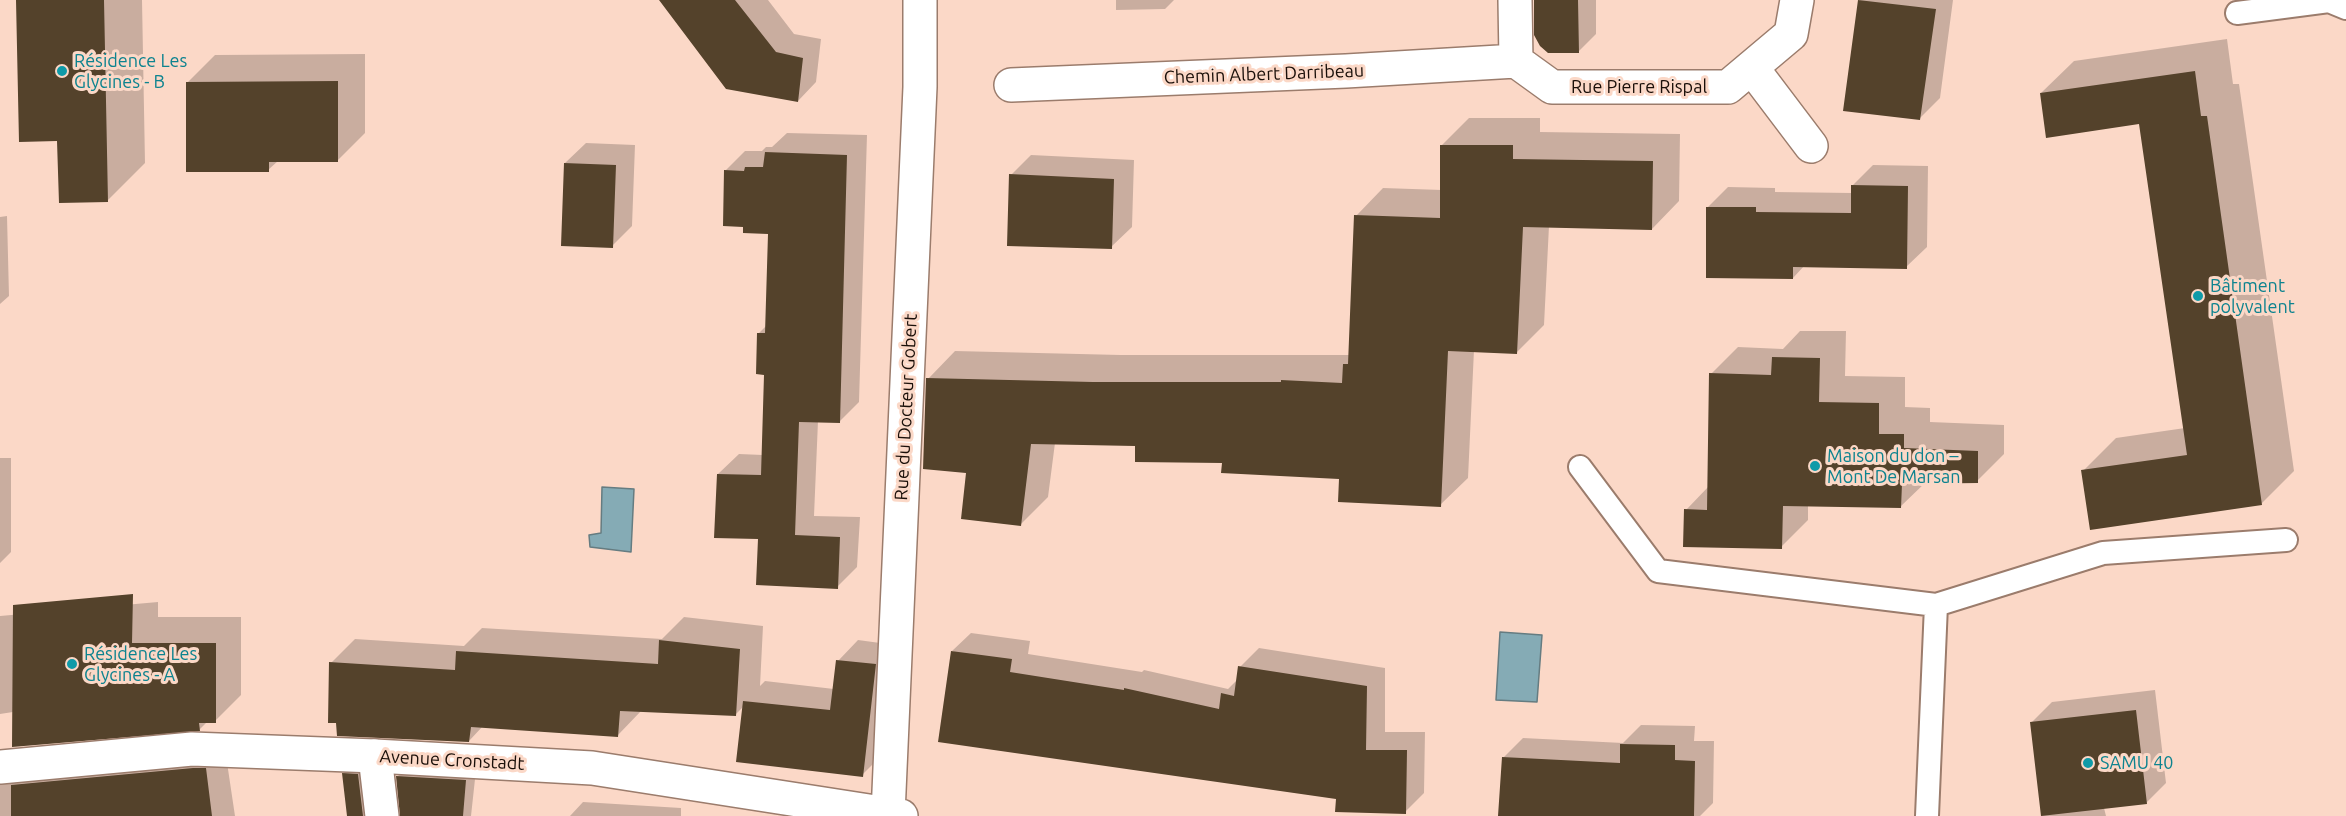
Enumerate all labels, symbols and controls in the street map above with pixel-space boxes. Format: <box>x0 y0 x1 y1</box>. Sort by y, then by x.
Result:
place label: Résidence Les Glycines - B <box>74 50 187 92</box>
street label: Chemin Albert Darribeau <box>1163 60 1365 88</box>
marker: Résidence Les Glycines - B <box>55 64 69 78</box>
street label: Rue Pierre Rispal <box>1571 76 1707 98</box>
place label: Bâtiment polyvalent <box>2210 275 2295 318</box>
marker: Bâtiment polyvalent <box>2191 289 2205 303</box>
street label: Rue du Docteur Gobert <box>890 313 922 501</box>
place label: Maison du don – Mont De Marsan <box>1827 445 1960 488</box>
marker: Maison du don – Mont De Marsan <box>1808 459 1822 473</box>
place label: Résidence Les Glycines - A <box>84 643 197 686</box>
marker: Résidence Les Glycines - A <box>65 657 79 671</box>
street label: Avenue Cronstadt <box>379 745 525 775</box>
place label: SAMU 40 <box>2100 752 2173 774</box>
marker: SAMU 40 <box>2081 756 2095 770</box>

